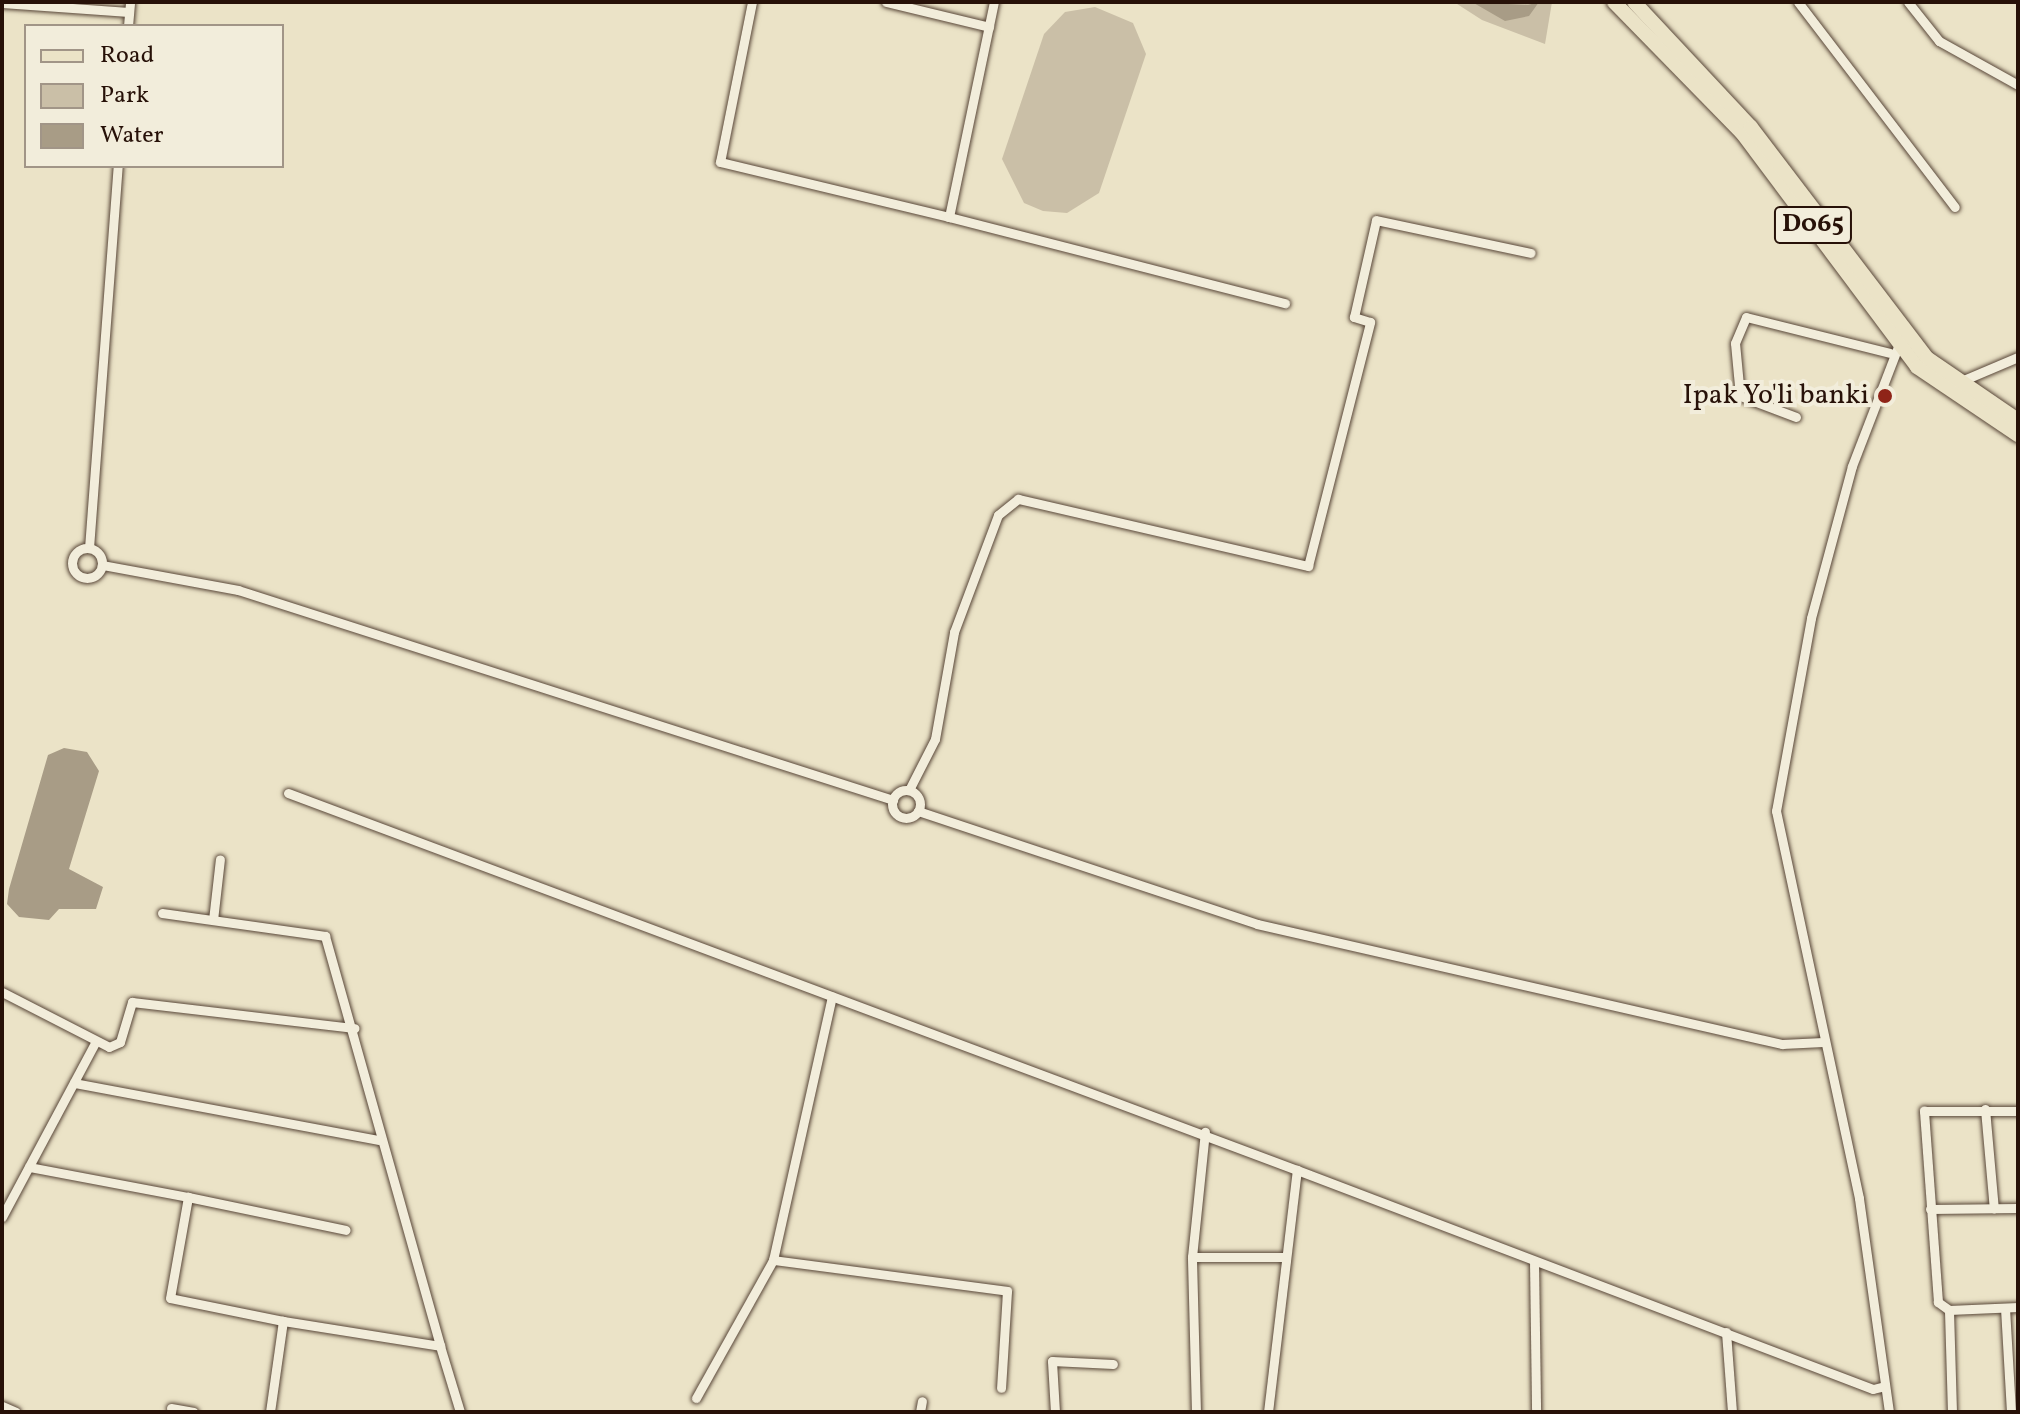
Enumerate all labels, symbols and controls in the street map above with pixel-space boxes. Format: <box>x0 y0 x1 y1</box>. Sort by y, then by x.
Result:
legend <box>24 24 284 168</box>
text: Road <box>100 39 154 73</box>
text: Park <box>100 79 149 113</box>
text: Water <box>100 119 164 153</box>
road number: D065 <box>1773 203 1853 247</box>
place label: Ipak Yo'li banki <box>1682 379 1869 413</box>
marker: Ipak Yo'li banki <box>1876 387 1894 405</box>

